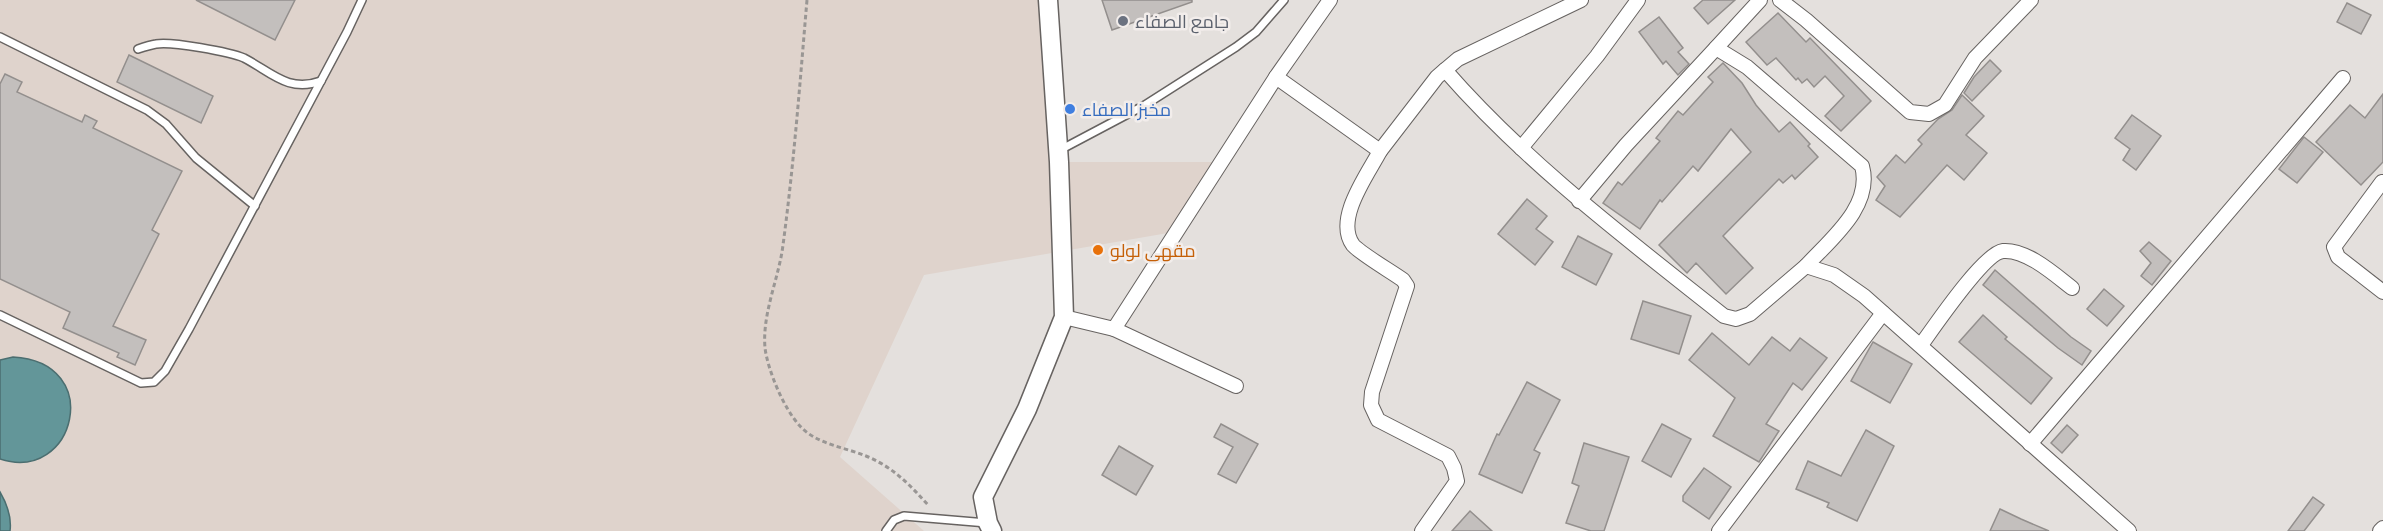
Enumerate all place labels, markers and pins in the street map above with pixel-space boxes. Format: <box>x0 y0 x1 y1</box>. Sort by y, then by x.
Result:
place label: جامع الصفاء <box>1135 9 1229 34</box>
marker: جامع الصفاء <box>1116 14 1130 28</box>
place label: مخبز الصفاء <box>1082 97 1171 122</box>
marker: مخبز الصفاء <box>1063 102 1077 116</box>
place label: مقهى لولو <box>1110 238 1196 263</box>
marker: مقهى لولو <box>1091 243 1105 257</box>

